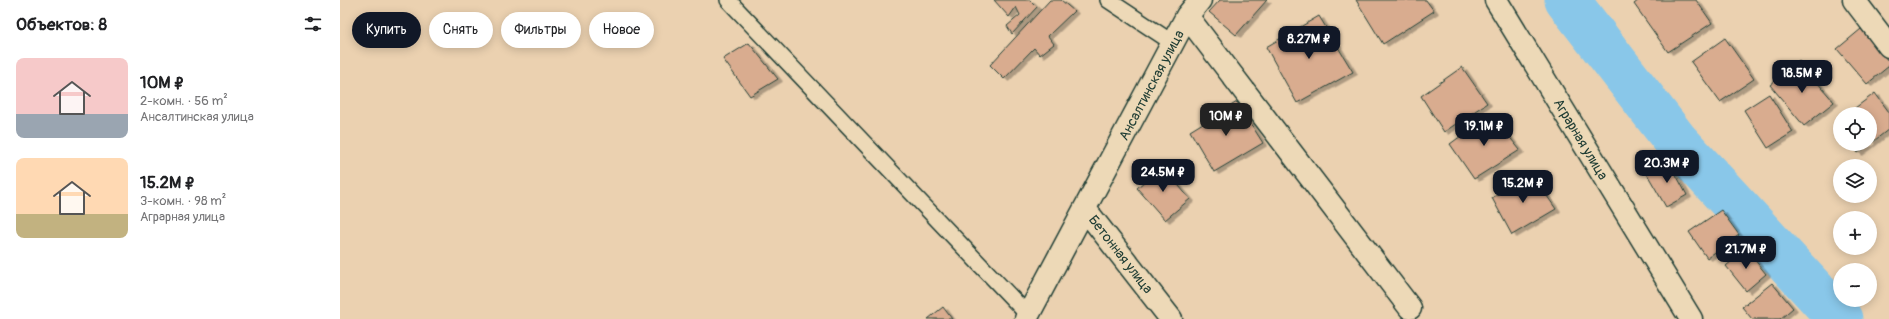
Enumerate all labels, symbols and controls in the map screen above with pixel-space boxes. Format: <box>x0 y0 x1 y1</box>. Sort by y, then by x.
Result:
chip: Купить <box>352 12 421 48</box>
chip: Снять <box>429 12 493 48</box>
chip: Фильтры <box>501 12 581 48</box>
chip: Новое <box>589 12 654 48</box>
icon: filters <box>302 13 324 35</box>
text: Объектов: 8 <box>16 14 107 35</box>
pin: 8.27M ₽ <box>1272 26 1346 60</box>
street label: Ансалтинская улица <box>1115 27 1188 143</box>
text: 8.27M ₽ <box>1287 31 1331 47</box>
pin: 18.5M ₽ <box>1765 60 1839 94</box>
text: 18.5M ₽ <box>1781 65 1823 81</box>
text: 10M ₽ <box>140 72 184 93</box>
icon: home <box>48 74 96 122</box>
text: 2-комн. · 56 m² <box>140 93 228 109</box>
street label: Аграрная улица <box>1550 96 1611 183</box>
pin: 10M ₽ <box>1198 103 1254 137</box>
map controls <box>1833 107 1877 307</box>
button: locate <box>1833 107 1877 151</box>
text: 10M ₽ <box>1209 108 1243 124</box>
text: Ансалтинская улица <box>140 109 254 125</box>
pin: 19.1M ₽ <box>1447 113 1521 147</box>
text: 19.1M ₽ <box>1464 118 1504 134</box>
pin: 20.3M ₽ <box>1630 150 1704 184</box>
text: 20.3M ₽ <box>1644 155 1690 171</box>
pin: 24.5M ₽ <box>1126 159 1200 193</box>
button: layers <box>1833 159 1877 203</box>
text: 24.5M ₽ <box>1141 164 1185 180</box>
pin: 15.2M ₽ <box>1486 170 1560 204</box>
text: 15.2M ₽ <box>140 172 195 193</box>
icon: home <box>48 174 96 222</box>
text: 15.2M ₽ <box>1502 175 1544 191</box>
text: 3-комн. · 98 m² <box>140 193 226 209</box>
text: Аграрная улица <box>140 209 225 225</box>
button: + <box>1833 211 1877 255</box>
street label: Бетонная улица <box>1085 212 1156 297</box>
pin: 21.7M ₽ <box>1709 236 1783 270</box>
text: 21.7M ₽ <box>1725 241 1767 257</box>
button: − <box>1833 263 1877 307</box>

